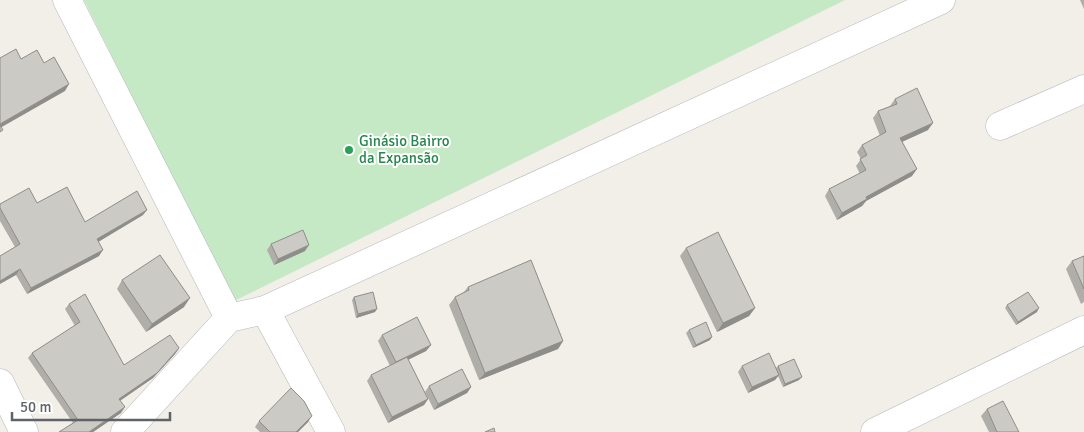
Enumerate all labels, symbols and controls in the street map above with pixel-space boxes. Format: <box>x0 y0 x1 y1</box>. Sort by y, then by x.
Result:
place label: Ginásio Bairro da Expansão <box>359 132 450 167</box>
marker: Ginásio Bairro da Expansão <box>343 144 355 156</box>
scale bar <box>12 390 170 422</box>
text: 50 m <box>20 398 51 416</box>

